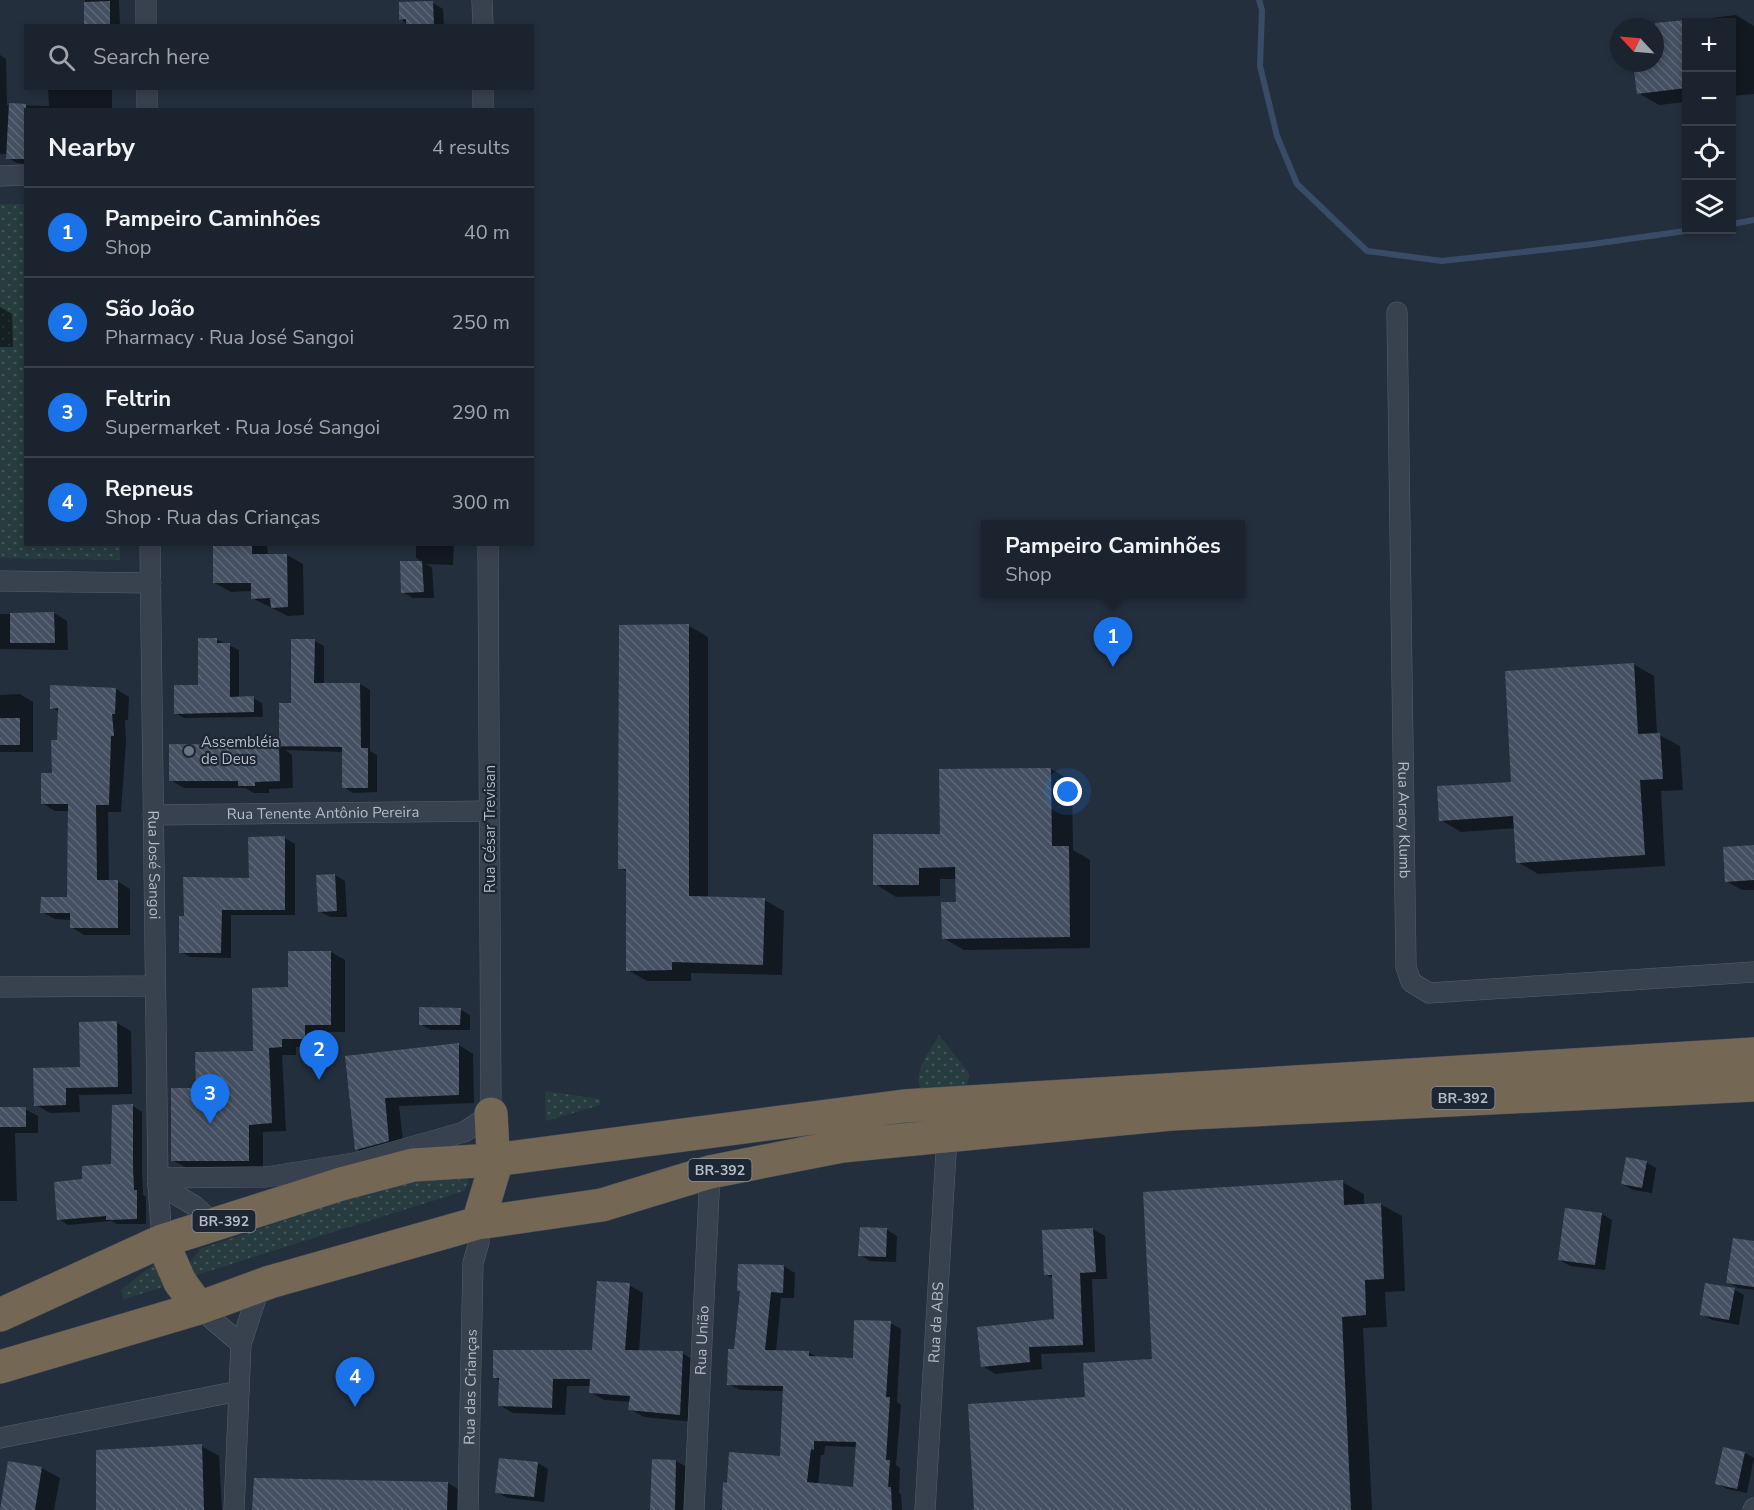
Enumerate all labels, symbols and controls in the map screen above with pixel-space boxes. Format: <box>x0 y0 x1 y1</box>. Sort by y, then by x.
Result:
north arrow <box>1610 18 1664 72</box>
map controls <box>1682 18 1736 234</box>
button: + <box>1682 18 1736 72</box>
search box <box>24 24 534 90</box>
icon: search <box>45 41 78 74</box>
text: Search here <box>93 42 210 72</box>
button: − <box>1682 72 1736 126</box>
button: locate <box>1682 126 1736 180</box>
text: Nearby <box>48 130 135 165</box>
text: 4 results <box>432 134 510 161</box>
button: layers <box>1682 180 1736 234</box>
text: Pampeiro Caminhões <box>105 204 321 234</box>
text: 1 <box>62 219 74 246</box>
text: 40 m <box>464 219 510 246</box>
text: Shop <box>105 234 151 261</box>
text: São João <box>105 294 195 324</box>
text: 2 <box>62 309 74 336</box>
text: 250 m <box>452 309 510 336</box>
text: Pharmacy · Rua José Sangoi <box>105 324 354 351</box>
text: Feltrin <box>105 384 171 414</box>
text: 3 <box>62 399 74 426</box>
text: 290 m <box>452 399 510 426</box>
text: Supermarket · Rua José Sangoi <box>105 414 380 441</box>
text: Repneus <box>105 474 193 504</box>
text: 4 <box>62 489 74 516</box>
text: 300 m <box>452 489 510 516</box>
text: Shop · Rua das Crianças <box>105 504 320 531</box>
popup <box>981 520 1245 598</box>
text: Pampeiro Caminhões <box>1005 531 1221 561</box>
text: Shop <box>1005 561 1052 588</box>
pin: 1 <box>1094 618 1132 667</box>
place label: Assembléia de Deus <box>201 732 280 769</box>
marker: Assembléia de Deus <box>182 744 196 758</box>
street label: Rua Aracy Klumb <box>1393 761 1415 879</box>
street label: Rua César Trevisan <box>480 765 500 893</box>
your location <box>1053 777 1082 806</box>
street label: Rua Tenente Antônio Pereira <box>227 802 419 824</box>
street label: Rua José Sangoi <box>143 810 165 920</box>
pin: 2 <box>300 1030 338 1080</box>
pin: 3 <box>190 1074 230 1124</box>
road number: BR-392 <box>1432 1087 1494 1109</box>
road number: BR-392 <box>688 1159 752 1181</box>
road number: BR-392 <box>192 1210 256 1232</box>
street label: Rua da ABS <box>924 1281 948 1363</box>
street label: Rua União <box>690 1305 714 1375</box>
street label: Rua das Crianças <box>459 1329 482 1445</box>
pin: 4 <box>336 1358 374 1407</box>

